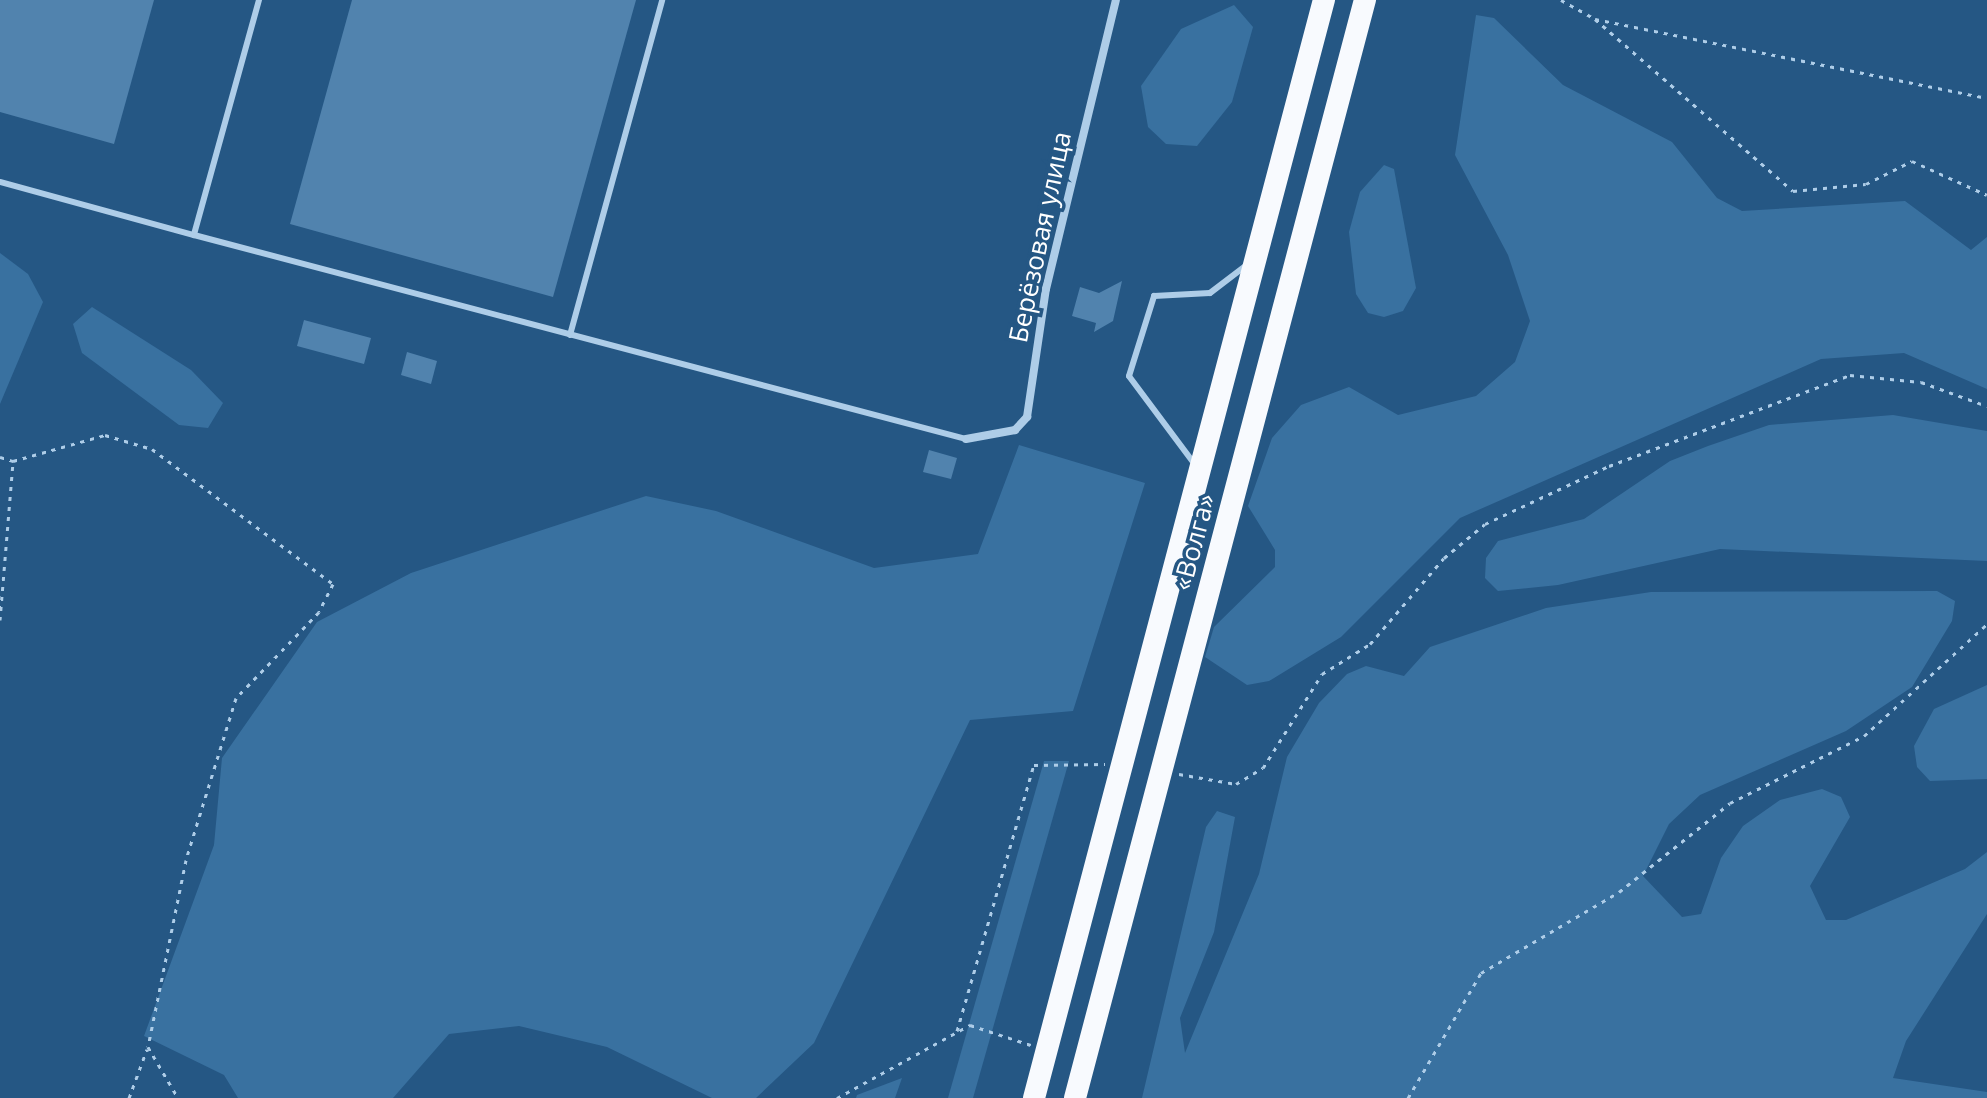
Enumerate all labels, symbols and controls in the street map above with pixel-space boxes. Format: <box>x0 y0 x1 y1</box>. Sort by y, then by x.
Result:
street label: Берёзовая улица <box>1002 129 1078 345</box>
street label: «Волга» <box>1166 490 1222 594</box>

